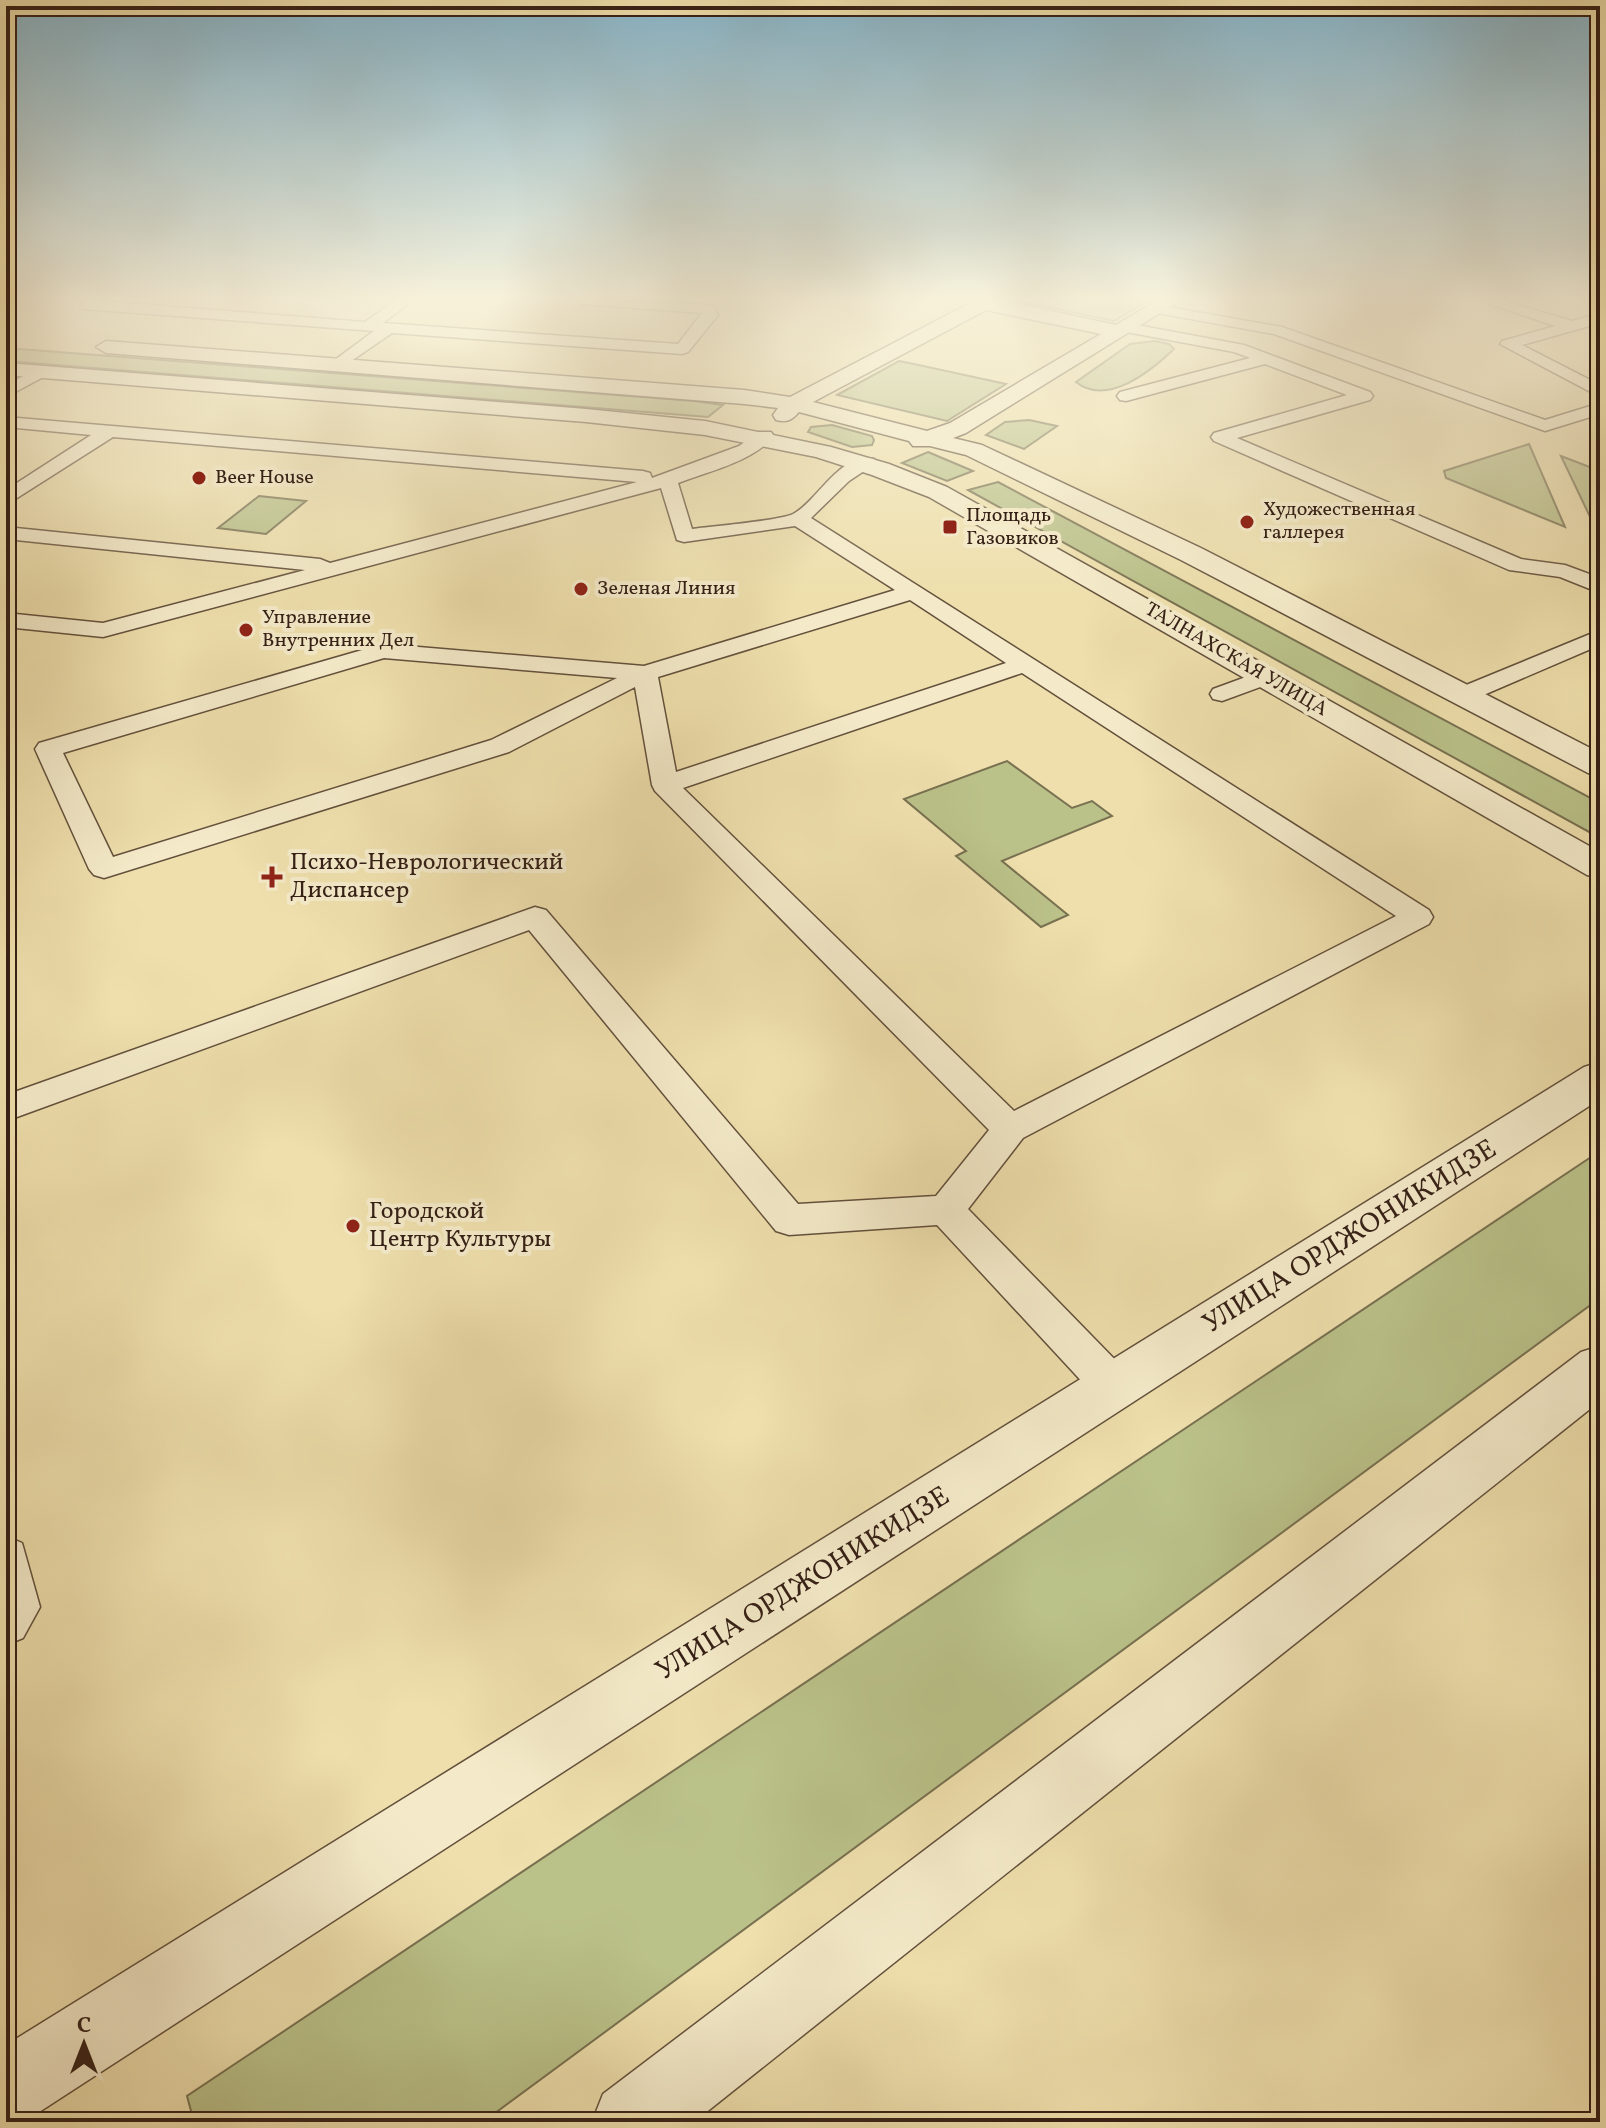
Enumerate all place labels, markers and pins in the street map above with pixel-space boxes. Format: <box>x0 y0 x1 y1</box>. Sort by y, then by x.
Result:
place label: Beer House <box>215 464 314 492</box>
marker: Beer House <box>190 469 208 487</box>
place label: Художественная галлерея <box>1263 496 1415 547</box>
place label: Площадь Газовиков <box>966 502 1059 553</box>
marker: Художественная галлерея <box>1238 513 1256 531</box>
marker: Площадь Газовиков <box>941 518 959 536</box>
place label: Зеленая Линия <box>597 575 735 603</box>
marker: Зеленая Линия <box>572 580 590 598</box>
place label: Управление Внутренних Дел <box>262 604 414 655</box>
marker: Управление Внутренних Дел <box>237 621 255 639</box>
place label: Психо-Неврологический Диспансер <box>290 846 563 908</box>
marker: Психо-Неврологический Диспансер <box>261 866 283 888</box>
place label: Городской Центр Культуры <box>369 1195 551 1257</box>
marker: Городской Центр Культуры <box>344 1217 362 1235</box>

